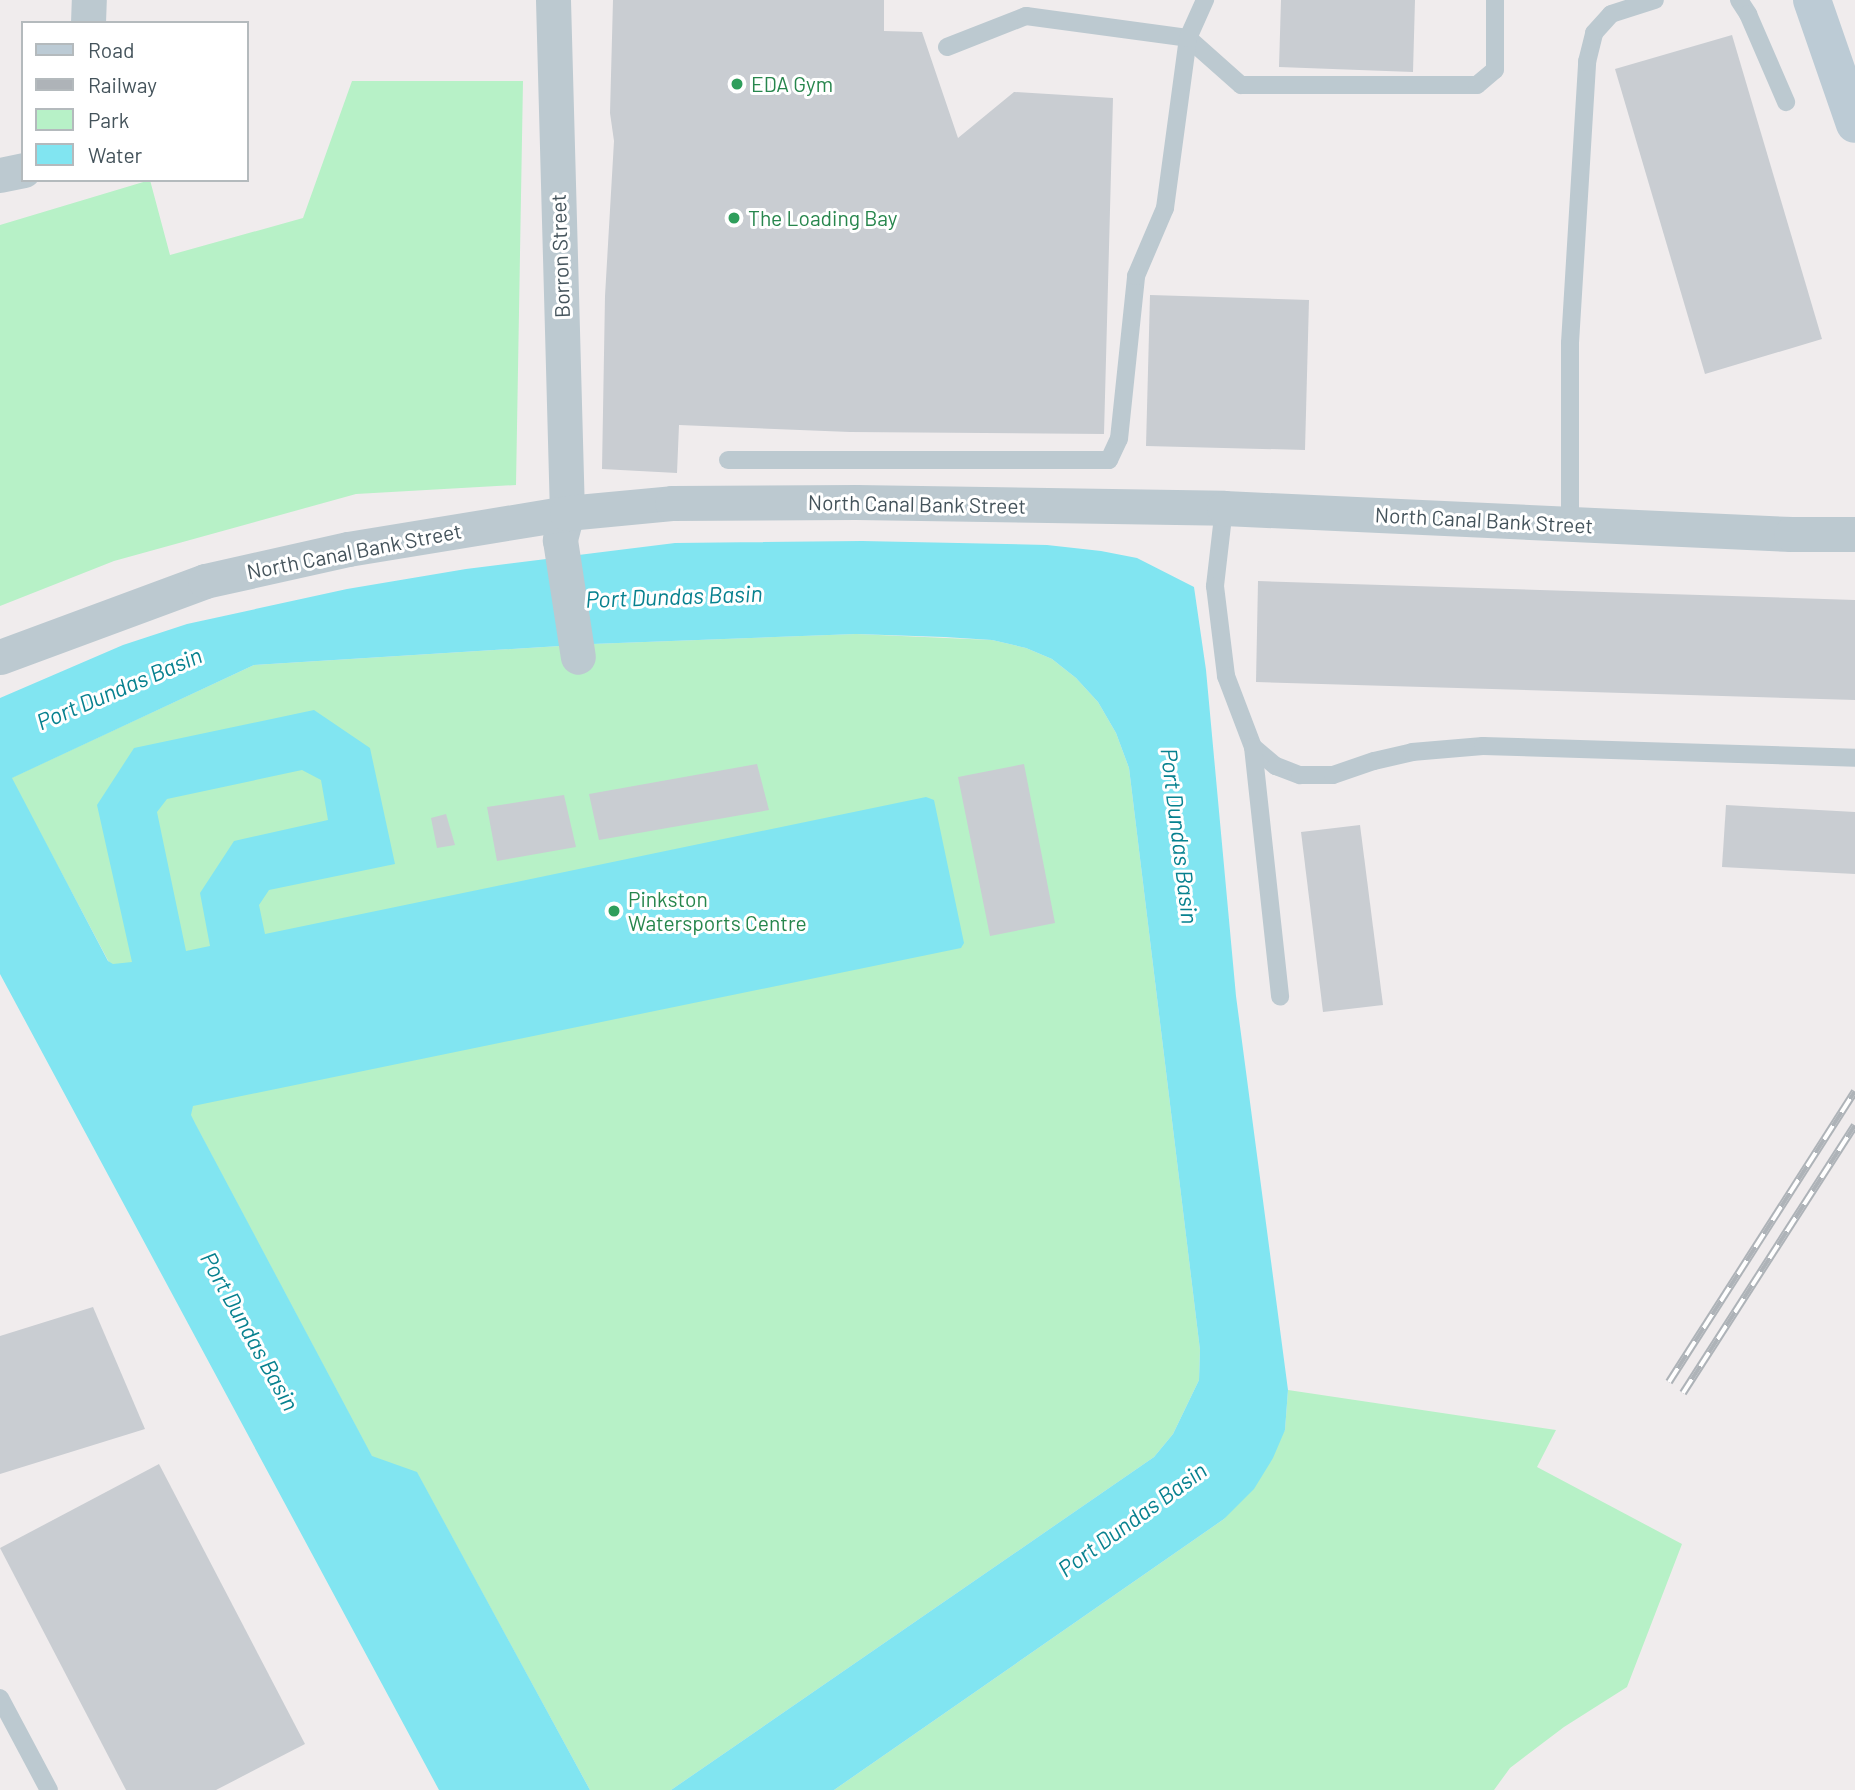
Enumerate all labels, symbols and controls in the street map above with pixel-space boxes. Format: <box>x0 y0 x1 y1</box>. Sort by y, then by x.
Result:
legend <box>21 21 248 182</box>
text: Road <box>88 37 134 62</box>
place label: EDA Gym <box>751 71 833 97</box>
text: Railway <box>88 72 157 97</box>
marker: EDA Gym <box>729 76 745 92</box>
text: Park <box>88 107 129 132</box>
text: Water <box>88 142 142 167</box>
street label: Borron Street <box>545 194 575 318</box>
place label: The Loading Bay <box>748 205 898 231</box>
marker: The Loading Bay <box>726 210 742 226</box>
street label: North Canal Bank Street <box>808 489 1026 519</box>
street label: North Canal Bank Street <box>1374 502 1594 538</box>
street label: North Canal Bank Street <box>244 518 464 584</box>
water label: Port Dundas Basin <box>585 579 763 613</box>
water label: Port Dundas Basin <box>32 641 206 735</box>
water label: Port Dundas Basin <box>1156 746 1204 926</box>
place label: Pinkston Watersports Centre <box>628 886 807 936</box>
marker: Pinkston Watersports Centre <box>606 903 622 919</box>
water label: Port Dundas Basin <box>195 1247 305 1415</box>
water label: Port Dundas Basin <box>1052 1456 1212 1582</box>

